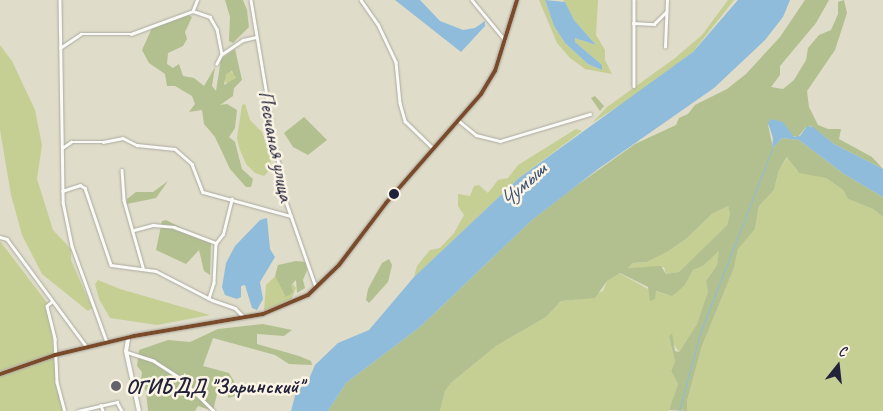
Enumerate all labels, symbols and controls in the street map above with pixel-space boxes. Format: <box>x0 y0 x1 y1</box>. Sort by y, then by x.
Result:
street label: Песчаная улица <box>253 88 299 204</box>
water label: Чумыш <box>494 157 552 213</box>
unlabelled marker <box>389 189 399 199</box>
north arrow <box>813 341 863 391</box>
text: С <box>837 342 848 360</box>
place label: ОГИБДД "Заринский" <box>126 373 303 399</box>
marker: ОГИБДД "Заринский" <box>110 380 122 392</box>

